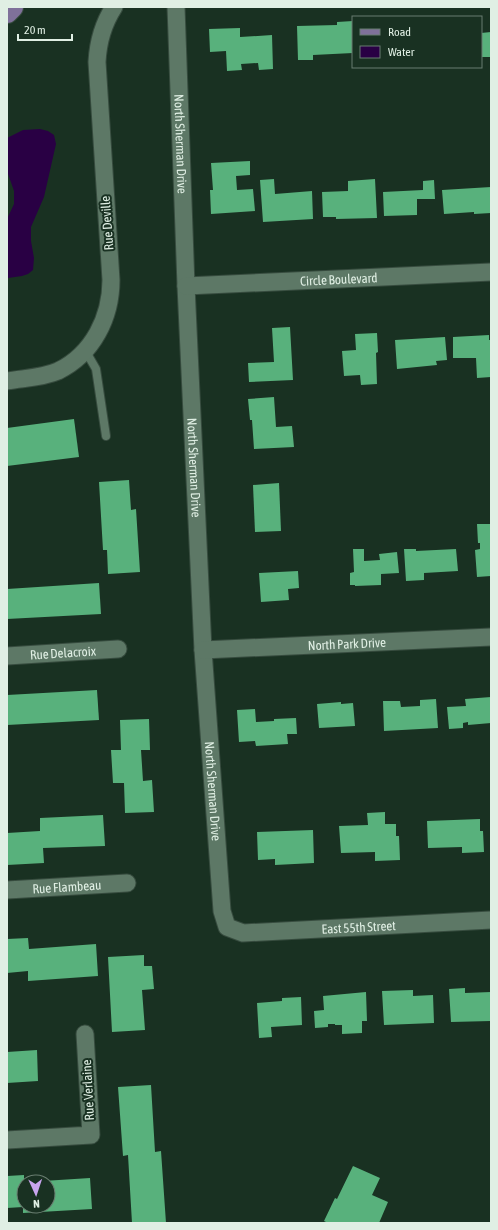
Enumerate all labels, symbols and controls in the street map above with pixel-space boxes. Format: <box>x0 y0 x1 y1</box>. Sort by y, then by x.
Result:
scale bar <box>18 16 72 42</box>
legend <box>352 16 482 68</box>
text: 20 m <box>24 23 46 37</box>
text: Road <box>388 25 411 39</box>
text: Water <box>388 45 415 59</box>
street label: North Sherman Drive <box>172 94 190 194</box>
street label: Rue Deville <box>98 195 116 251</box>
street label: Circle Boulevard <box>300 270 378 288</box>
street label: North Sherman Drive <box>185 417 204 518</box>
street label: North Park Drive <box>307 634 386 653</box>
street label: Rue Delacroix <box>29 643 97 662</box>
street label: North Sherman Drive <box>202 741 224 841</box>
street label: Rue Flambeau <box>32 877 102 896</box>
street label: East 55th Street <box>321 917 397 936</box>
street label: Rue Verlaine <box>79 1059 97 1121</box>
north arrow <box>16 1174 56 1214</box>
text: N <box>33 1198 40 1210</box>

